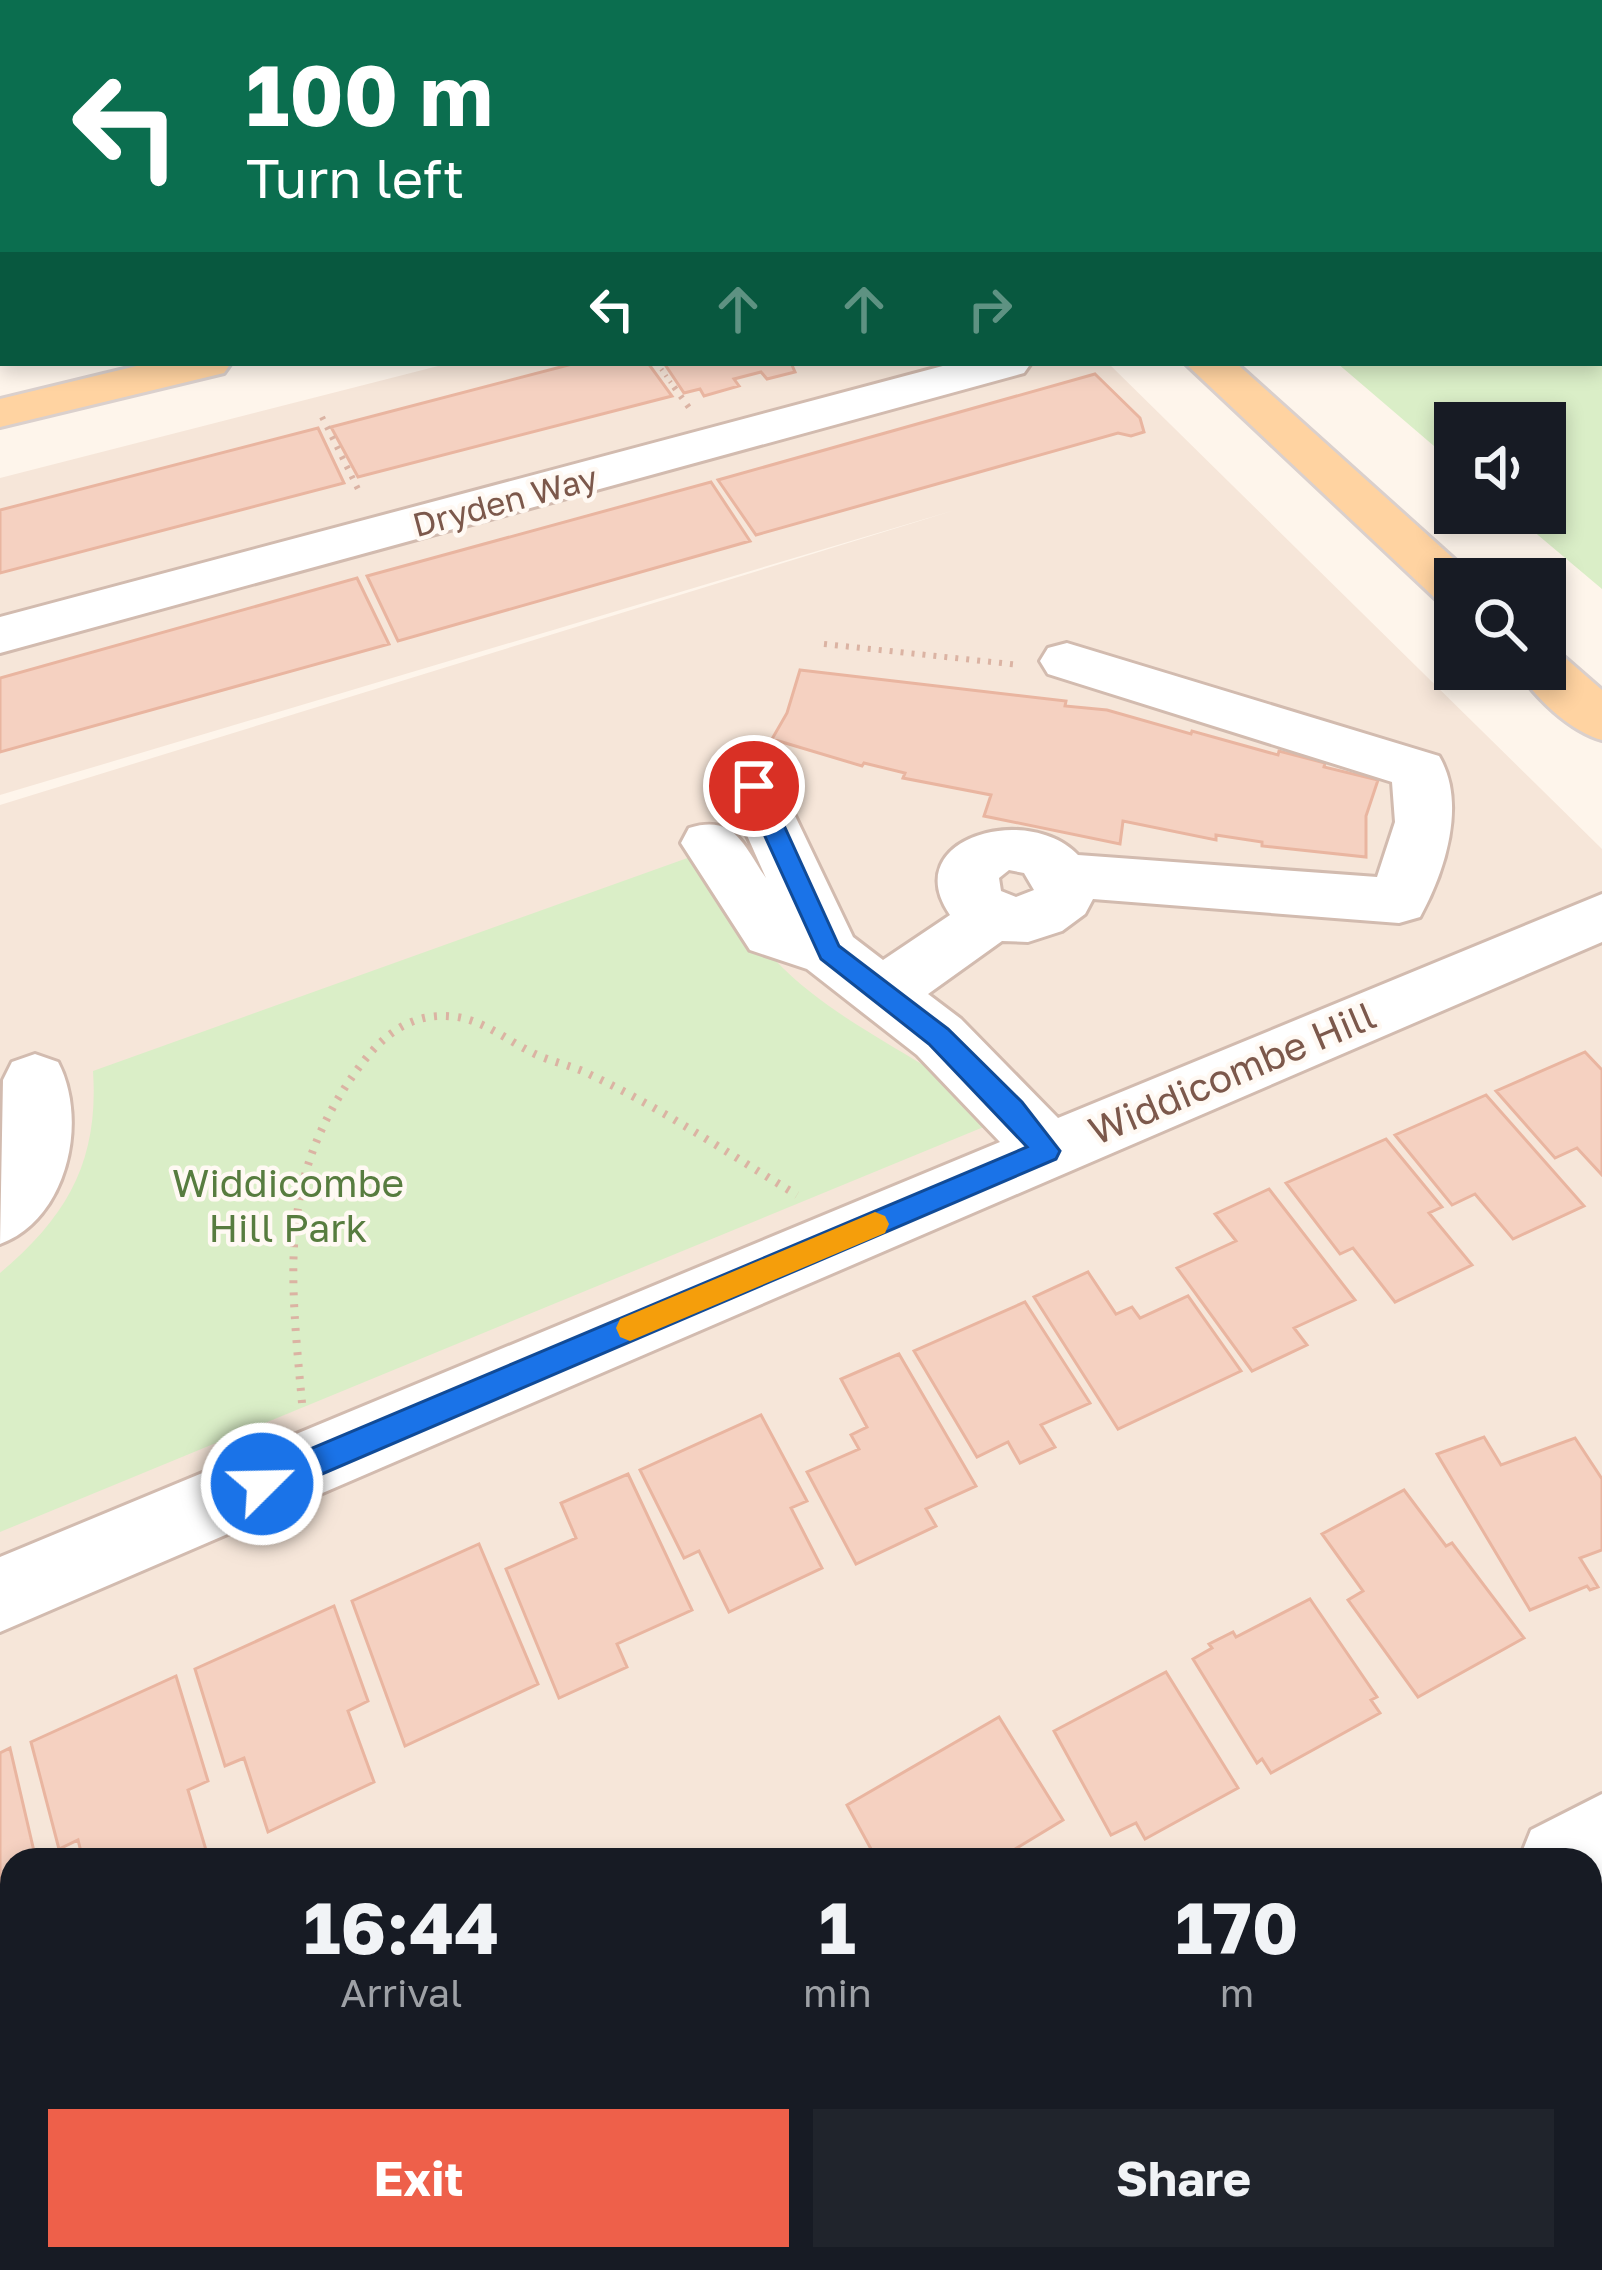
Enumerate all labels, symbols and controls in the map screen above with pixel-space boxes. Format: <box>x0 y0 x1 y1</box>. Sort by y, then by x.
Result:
text: 100 m <box>246 44 493 144</box>
icon: left <box>48 48 204 204</box>
text: Turn left <box>246 145 464 210</box>
icon: left <box>579 276 645 342</box>
icon: ahead <box>705 276 771 342</box>
icon: ahead <box>831 276 897 342</box>
icon: right <box>957 276 1023 342</box>
map controls <box>1434 402 1566 690</box>
button: sound <box>1434 402 1566 534</box>
street label: Dryden Way <box>408 457 601 544</box>
button: search <box>1434 558 1566 690</box>
pin <box>703 735 805 837</box>
icon: arrive <box>721 753 787 819</box>
street label: Widdicombe Hill <box>1081 991 1382 1154</box>
park label: Widdicombe Hill Park <box>172 1159 404 1251</box>
position arrow <box>199 1421 325 1547</box>
text: 16:44 <box>304 1883 499 1970</box>
text: 1 <box>819 1883 856 1970</box>
text: 170 <box>1175 1883 1298 1970</box>
text: Arrival <box>340 1969 463 2016</box>
text: min <box>803 1969 872 2016</box>
text: m <box>1220 1969 1254 2016</box>
button: Exit <box>48 2109 789 2247</box>
button: Share <box>813 2109 1554 2247</box>

